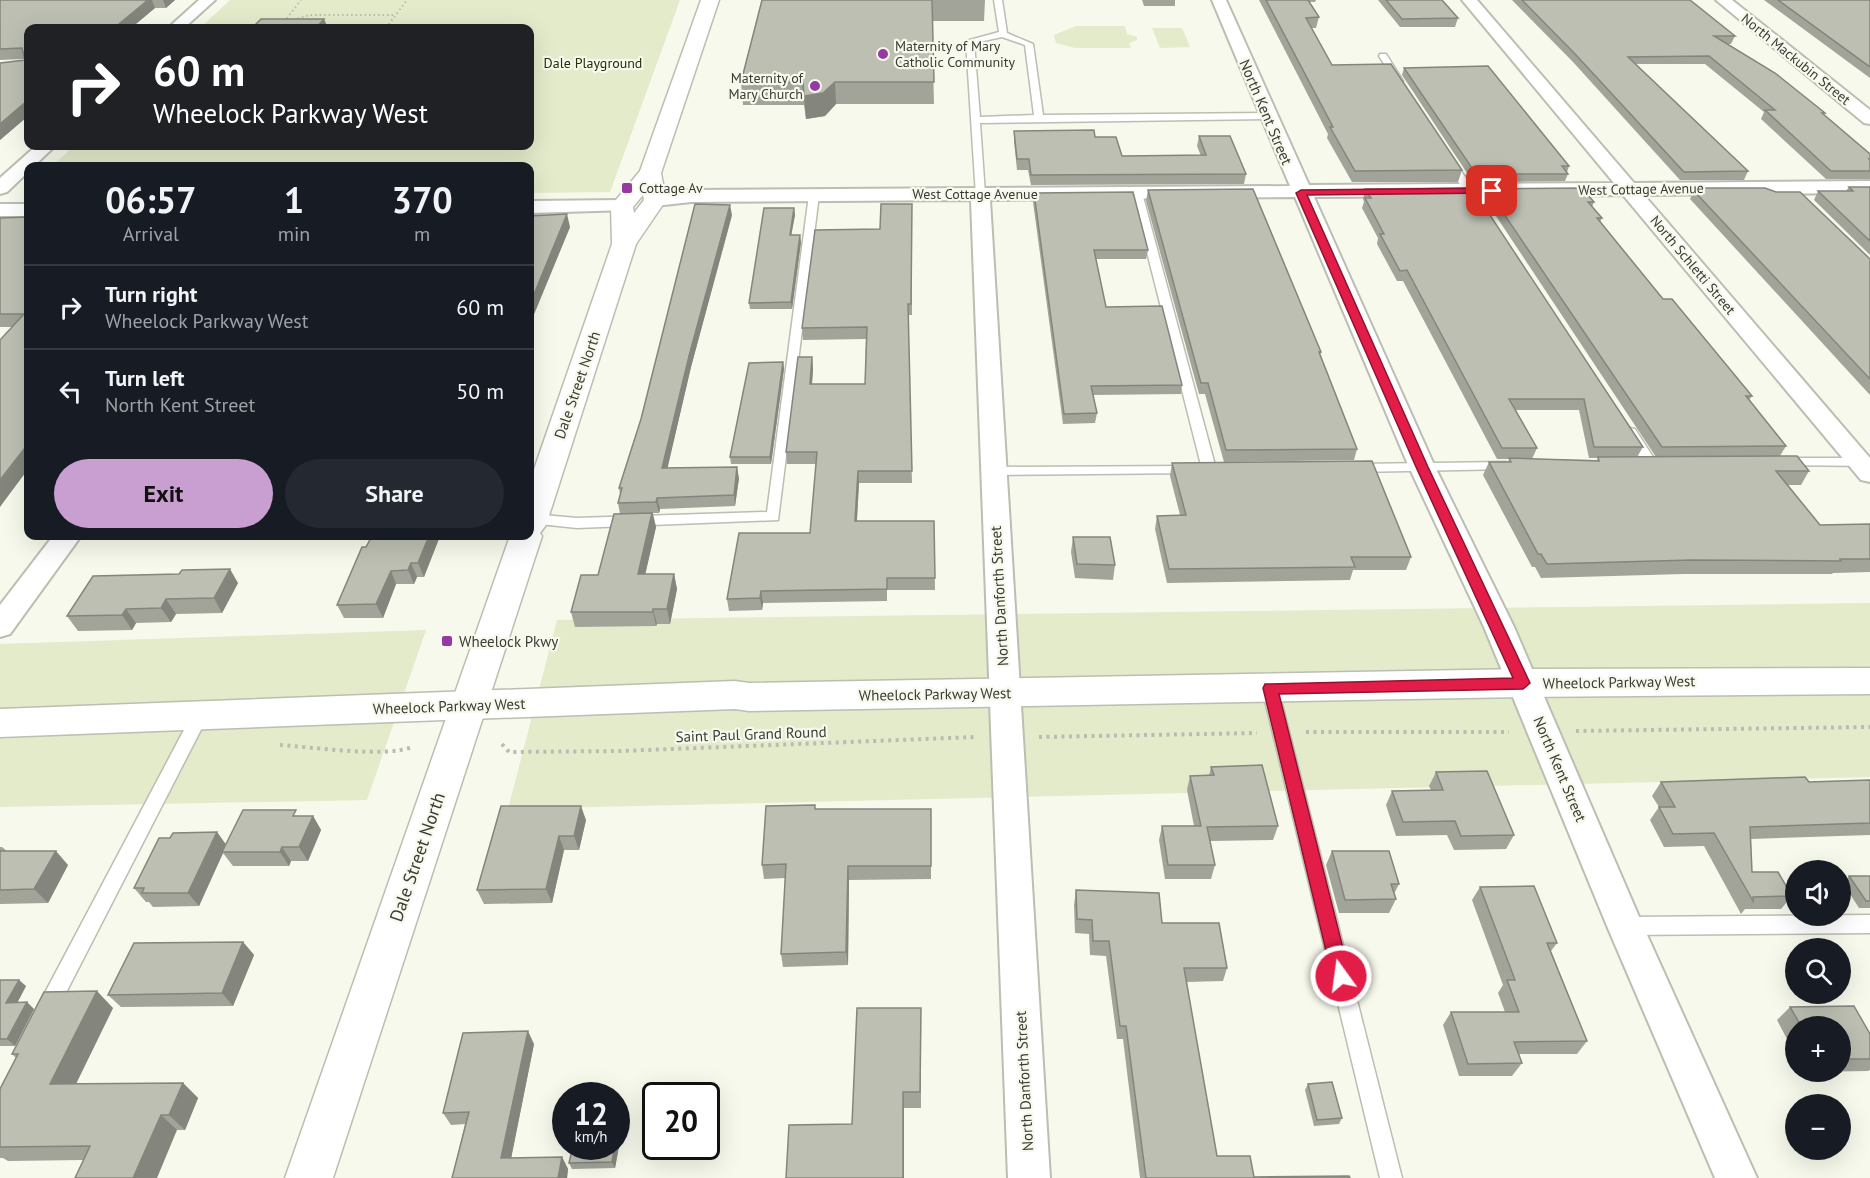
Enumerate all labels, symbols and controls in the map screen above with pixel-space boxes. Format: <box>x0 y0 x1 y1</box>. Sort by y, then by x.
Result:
street label: North Mackubin Street <box>1738 9 1854 109</box>
place label: Maternity of Mary Catholic Community <box>895 37 1016 71</box>
text: 60 m <box>153 43 245 98</box>
marker: Maternity of Mary Catholic Community <box>876 47 890 61</box>
icon: right <box>54 48 132 126</box>
park label: Dale Playground <box>544 54 642 72</box>
street label: North Kent Street <box>1235 56 1297 168</box>
place label: Maternity of Mary Church <box>729 69 804 103</box>
marker: Maternity of Mary Church <box>808 79 822 93</box>
text: Wheelock Parkway West <box>153 96 428 130</box>
pin <box>1466 165 1517 216</box>
icon: arrive <box>1475 174 1508 207</box>
text: 06:57 <box>105 176 197 223</box>
text: 1 <box>284 176 304 223</box>
text: 370 <box>392 176 453 223</box>
place label: Cottage Av <box>639 179 703 197</box>
street label: West Cottage Avenue <box>1578 179 1704 199</box>
marker: Cottage Av <box>620 181 634 195</box>
street label: West Cottage Avenue <box>912 185 1038 203</box>
street label: North Schletti Street <box>1646 212 1740 318</box>
text: Arrival <box>123 221 179 247</box>
text: min <box>278 221 310 247</box>
text: m <box>414 221 430 247</box>
text: Turn right <box>105 280 197 308</box>
icon: right <box>54 291 87 324</box>
text: 60 m <box>456 293 504 321</box>
text: Wheelock Parkway West <box>105 308 309 334</box>
street label: Dale Street North <box>550 329 604 441</box>
text: Turn left <box>105 364 185 392</box>
icon: left <box>54 375 87 408</box>
text: 50 m <box>456 377 504 405</box>
text: North Kent Street <box>105 392 255 418</box>
button: Exit <box>54 459 273 528</box>
button: Share <box>285 459 504 528</box>
street label: North Danforth Street <box>986 525 1012 667</box>
place label: Wheelock Pkwy <box>459 632 558 651</box>
marker: Wheelock Pkwy <box>440 634 454 648</box>
street label: Wheelock Parkway West <box>1543 671 1695 693</box>
street label: Wheelock Parkway West <box>859 683 1011 705</box>
street label: Wheelock Parkway West <box>372 694 526 718</box>
street label: North Kent Street <box>1529 713 1591 825</box>
street label: Saint Paul Grand Round <box>675 722 827 746</box>
street label: Dale Street North <box>384 789 450 925</box>
map controls <box>1785 860 1851 1160</box>
button: sound <box>1785 860 1851 926</box>
button: search <box>1785 938 1851 1004</box>
position arrow <box>1309 944 1373 1008</box>
street label: North Danforth Street <box>1011 1010 1037 1152</box>
button: + <box>1785 1016 1851 1082</box>
speed limit sign: 20 <box>642 1082 720 1160</box>
text: 12 <box>574 1094 608 1133</box>
button: − <box>1785 1094 1851 1160</box>
text: km/h <box>575 1127 607 1146</box>

